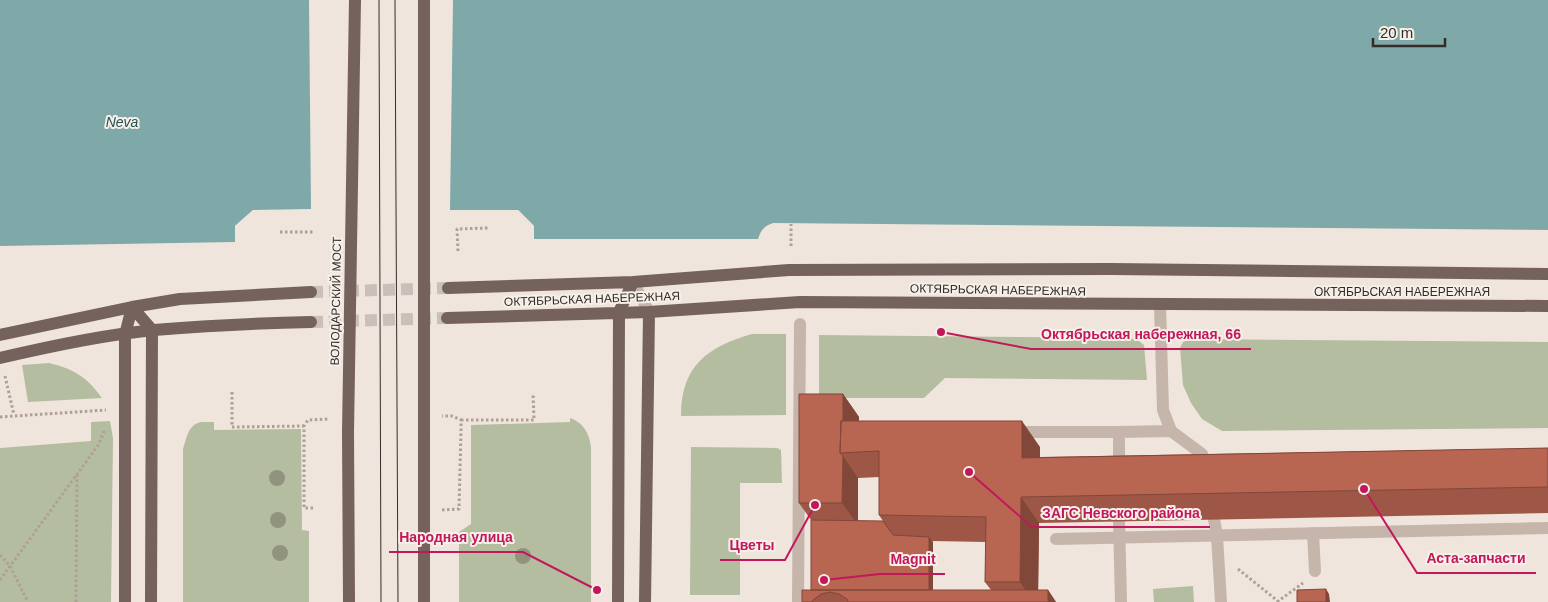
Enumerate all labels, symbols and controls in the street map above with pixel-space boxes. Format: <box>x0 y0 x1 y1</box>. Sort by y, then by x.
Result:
scale bar <box>1373 15 1446 47</box>
text: 20 m <box>1380 24 1413 41</box>
water label: Neva <box>106 114 139 130</box>
street label: ВОЛОДАРСКИЙ МОСТ <box>327 236 344 366</box>
street label: ОКТЯБРЬСКАЯ НАБЕРЕЖНАЯ <box>910 281 1086 299</box>
street label: ОКТЯБРЬСКАЯ НАБЕРЕЖНАЯ <box>1314 285 1490 299</box>
street label: ОКТЯБРЬСКАЯ НАБЕРЕЖНАЯ <box>504 289 680 309</box>
callout: Октябрьская набережная, 66 <box>1031 320 1251 349</box>
text: Октябрьская набережная, 66 <box>1041 326 1241 342</box>
callout: ЗАГС Невского района <box>1032 498 1210 527</box>
text: ЗАГС Невского района <box>1042 505 1200 521</box>
callout: Народная улица <box>389 523 523 552</box>
text: Народная улица <box>399 529 513 545</box>
callout: Цветы <box>720 531 785 560</box>
text: Цветы <box>729 537 775 553</box>
callout: Аста-запчасти <box>1417 544 1536 573</box>
callout: Magnit <box>880 545 945 574</box>
text: Аста-запчасти <box>1426 550 1526 566</box>
text: Magnit <box>890 551 936 567</box>

